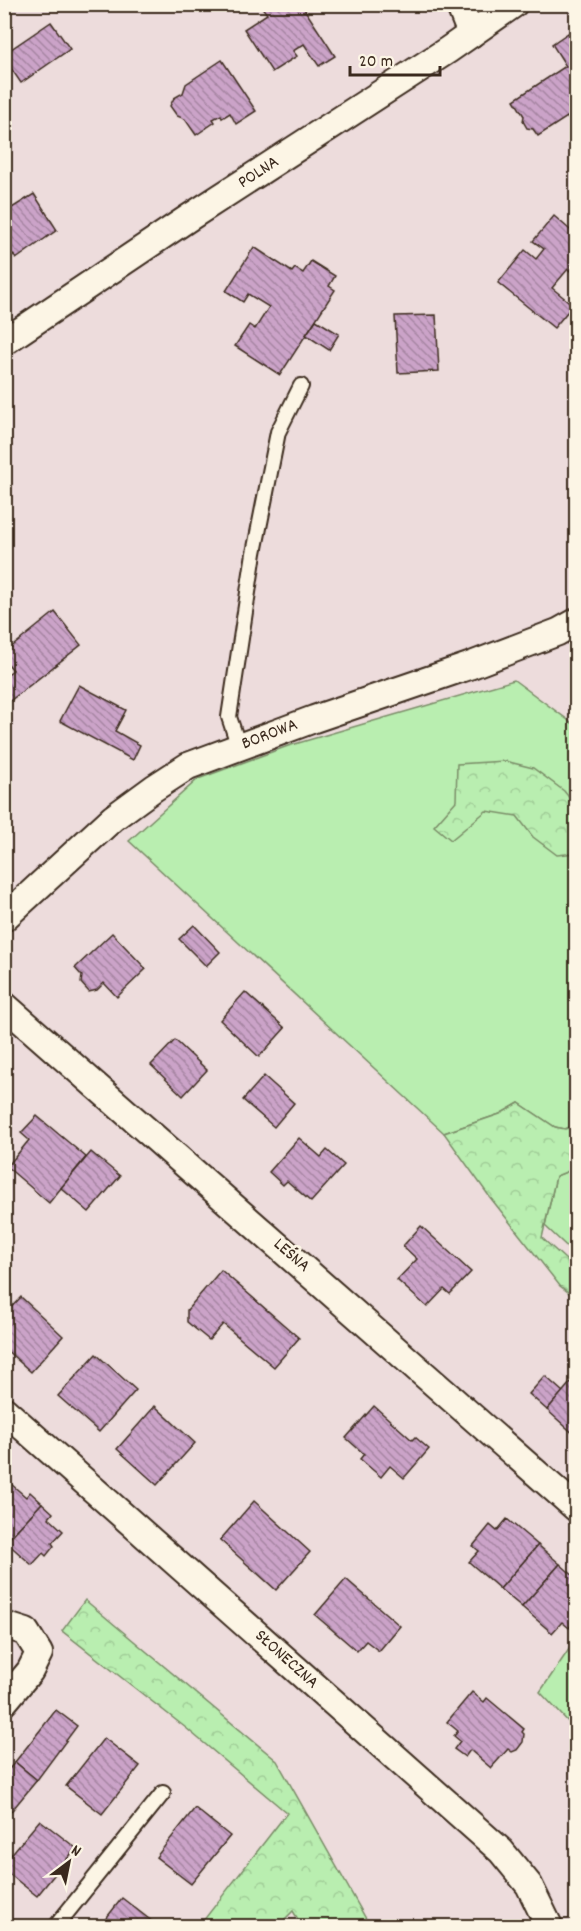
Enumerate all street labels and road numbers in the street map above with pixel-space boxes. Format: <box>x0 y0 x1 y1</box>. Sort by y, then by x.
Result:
street label: POLNA <box>233 150 285 196</box>
street label: BOROWA <box>238 713 302 757</box>
street label: LEŚNA <box>267 1233 315 1279</box>
street label: SŁONECZNA <box>248 1624 324 1696</box>

